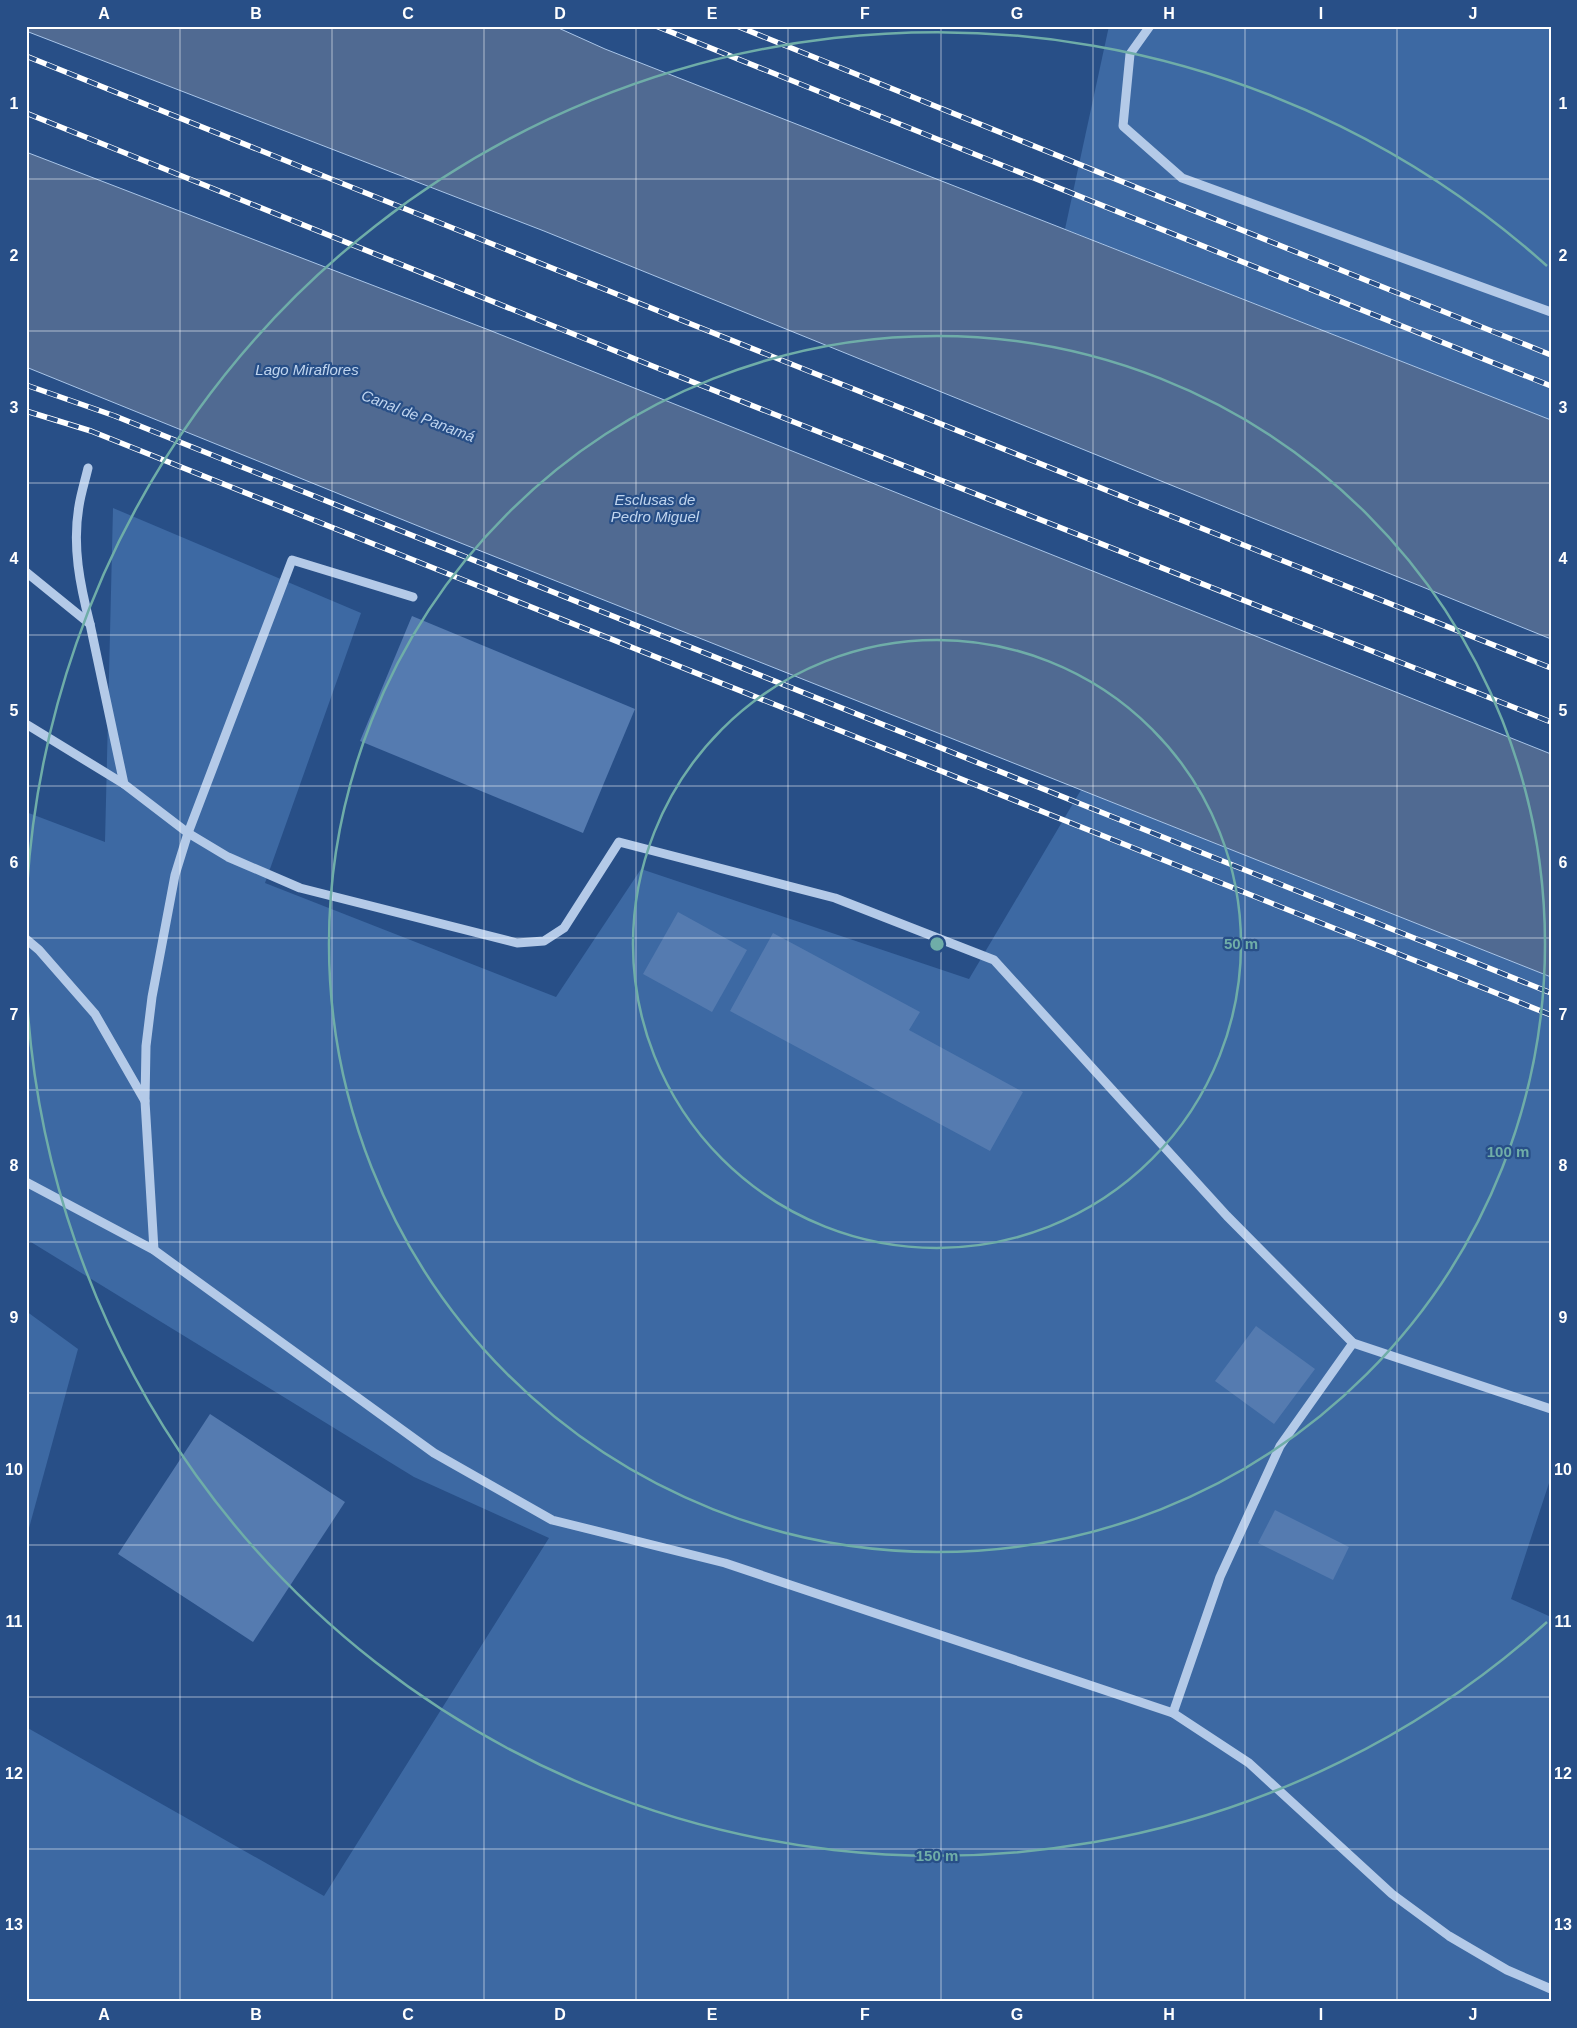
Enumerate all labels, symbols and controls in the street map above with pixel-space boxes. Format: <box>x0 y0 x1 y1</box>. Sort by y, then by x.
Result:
text: A <box>98 5 110 22</box>
text: B <box>250 5 262 22</box>
text: C <box>402 5 414 22</box>
text: D <box>554 5 566 22</box>
text: E <box>707 5 718 22</box>
text: F <box>860 5 870 22</box>
text: G <box>1011 5 1023 22</box>
text: H <box>1163 5 1175 22</box>
text: I <box>1319 5 1323 22</box>
text: J <box>1469 5 1477 22</box>
text: 1 <box>10 95 19 112</box>
text: 1 <box>1559 95 1568 112</box>
text: 2 <box>10 247 19 264</box>
text: 2 <box>1559 247 1568 264</box>
water label: Lago Miraflores <box>255 361 359 378</box>
water label: Canal de Panamá <box>359 386 477 445</box>
text: 3 <box>10 399 19 416</box>
text: 3 <box>1559 399 1568 416</box>
water label: Esclusas de Pedro Miguel <box>611 491 700 525</box>
text: 4 <box>10 550 19 567</box>
text: 4 <box>1559 550 1568 567</box>
text: 5 <box>10 702 19 719</box>
text: 5 <box>1559 702 1568 719</box>
text: 6 <box>10 854 19 871</box>
text: 6 <box>1559 854 1568 871</box>
centre of rings <box>928 935 946 953</box>
text: 50 m <box>1224 935 1258 952</box>
text: 7 <box>10 1006 19 1023</box>
text: 7 <box>1559 1006 1568 1023</box>
text: 100 m <box>1487 1143 1529 1160</box>
text: 8 <box>10 1157 19 1174</box>
text: 8 <box>1559 1157 1568 1174</box>
text: 9 <box>10 1309 19 1326</box>
text: 9 <box>1559 1309 1568 1326</box>
text: 10 <box>5 1461 23 1478</box>
text: 10 <box>1554 1461 1572 1478</box>
text: 11 <box>6 1613 23 1630</box>
text: 11 <box>1555 1613 1572 1630</box>
text: 12 <box>5 1765 23 1782</box>
text: 12 <box>1554 1765 1572 1782</box>
text: 150 m <box>916 1847 958 1864</box>
text: 13 <box>5 1916 23 1933</box>
text: 13 <box>1554 1916 1572 1933</box>
text: A <box>98 2006 110 2023</box>
text: B <box>250 2006 262 2023</box>
text: C <box>402 2006 414 2023</box>
text: D <box>554 2006 566 2023</box>
text: E <box>707 2006 718 2023</box>
text: F <box>860 2006 870 2023</box>
text: G <box>1011 2006 1023 2023</box>
text: H <box>1163 2006 1175 2023</box>
text: I <box>1319 2006 1323 2023</box>
text: J <box>1469 2006 1477 2023</box>

